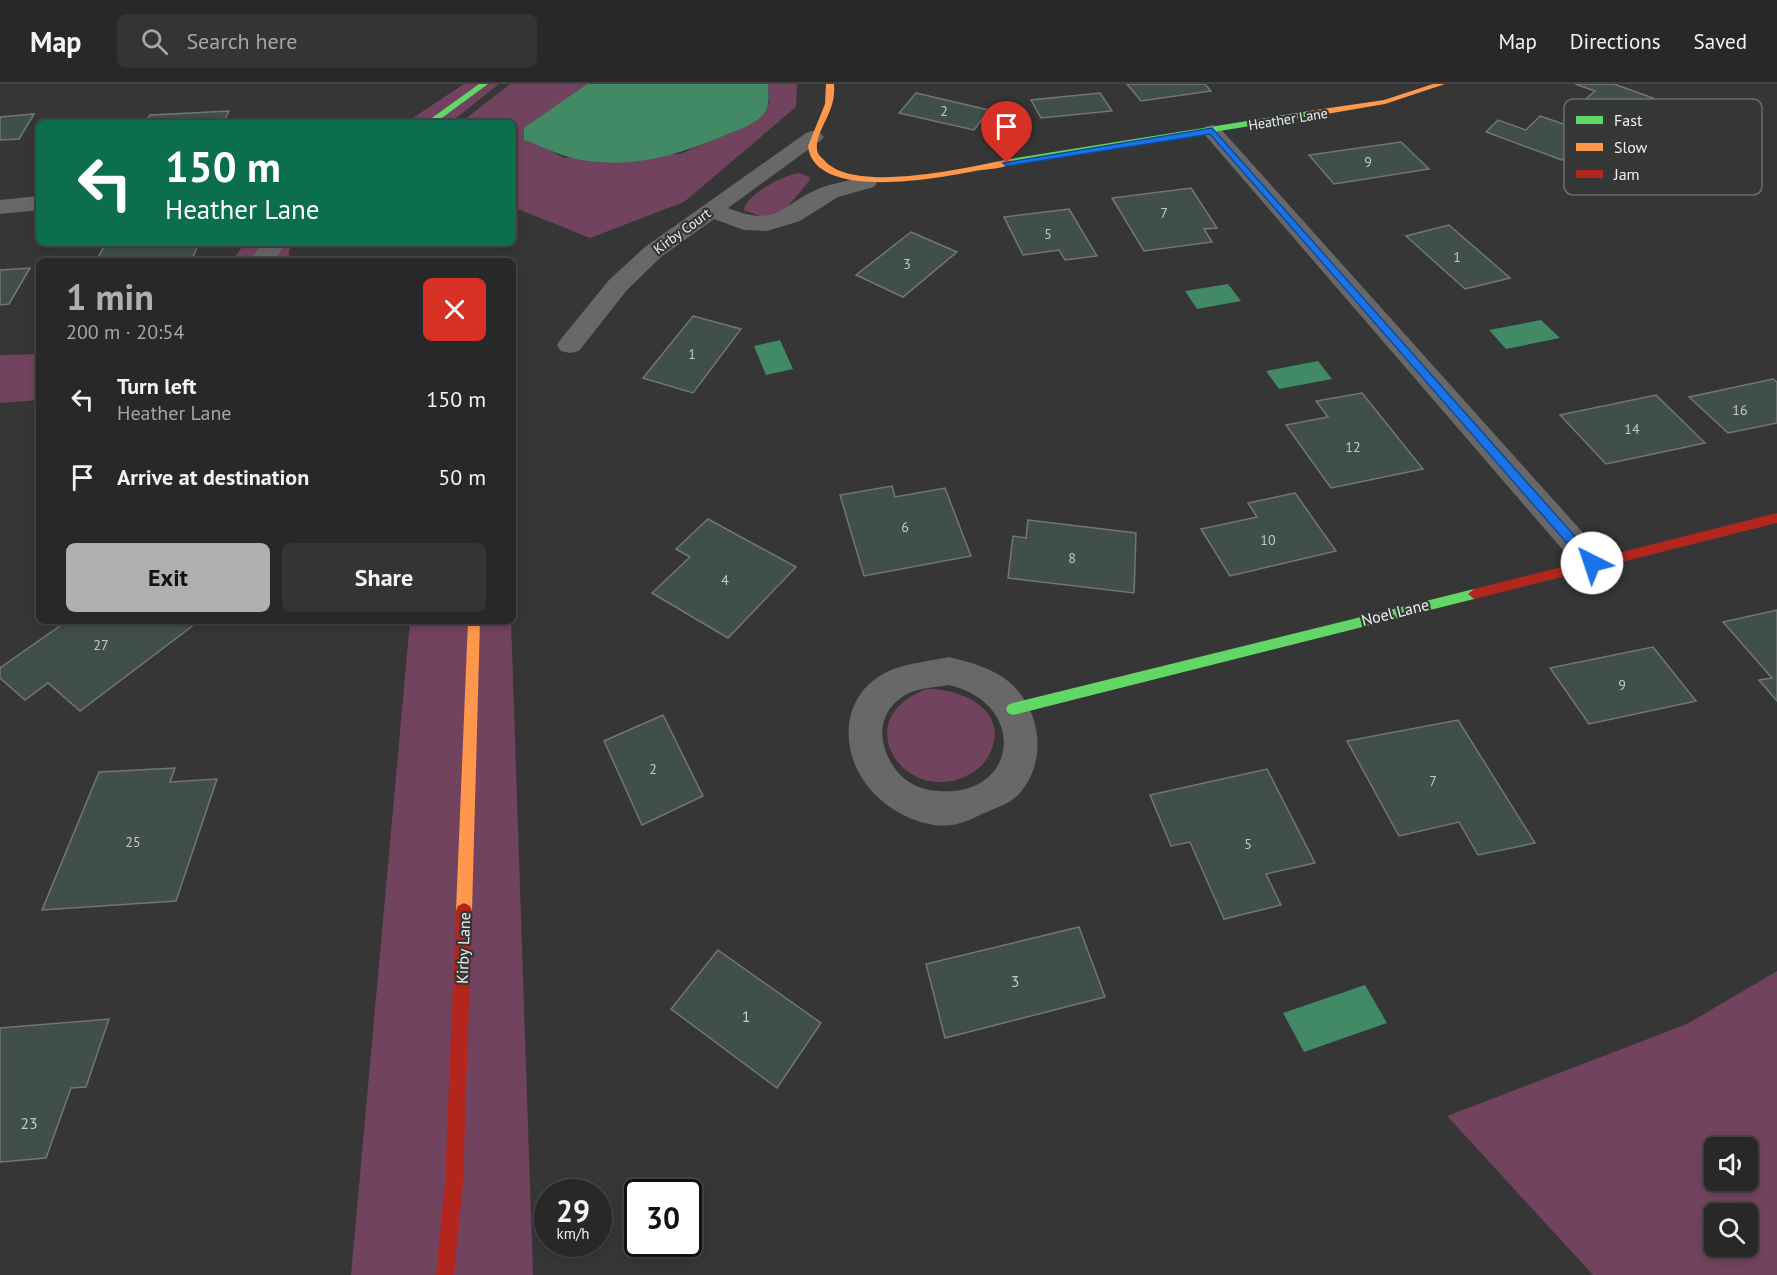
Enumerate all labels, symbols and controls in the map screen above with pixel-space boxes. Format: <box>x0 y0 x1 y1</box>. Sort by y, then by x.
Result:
search box <box>117 14 537 68</box>
text: Map <box>30 23 81 60</box>
icon: search <box>138 25 171 58</box>
text: Search here <box>186 27 297 55</box>
text: Map <box>1498 28 1537 55</box>
text: Directions <box>1570 28 1661 55</box>
text: Saved <box>1694 28 1747 55</box>
legend <box>1564 99 1762 195</box>
pin <box>981 101 1032 163</box>
house number: 2 <box>940 102 948 120</box>
street label: Heather Lane <box>1247 104 1329 134</box>
icon: arrive <box>990 110 1023 143</box>
text: Fast <box>1614 110 1643 130</box>
text: Slow <box>1614 137 1648 157</box>
text: 150 m <box>165 139 281 194</box>
icon: left <box>66 144 144 222</box>
house number: 9 <box>1364 153 1372 171</box>
text: Jam <box>1613 164 1640 184</box>
text: Heather Lane <box>165 192 320 226</box>
street label: Kirby Court <box>650 204 714 258</box>
house number: 7 <box>1160 204 1168 222</box>
house number: 5 <box>1044 225 1052 243</box>
house number: 1 <box>1453 248 1461 266</box>
house number: 3 <box>903 255 911 273</box>
text: 1 min <box>66 273 154 320</box>
button: close <box>423 278 486 341</box>
text: 200 m · 20:54 <box>66 319 184 345</box>
house number: 1 <box>688 345 696 363</box>
text: Turn left <box>117 372 197 400</box>
icon: left <box>66 383 99 416</box>
text: 150 m <box>426 385 486 413</box>
text: Heather Lane <box>117 400 232 426</box>
house number: 16 <box>1732 401 1748 419</box>
house number: 14 <box>1624 420 1640 438</box>
house number: 12 <box>1345 438 1361 456</box>
icon: arrive <box>66 461 99 494</box>
text: Arrive at destination <box>117 463 309 491</box>
text: 50 m <box>438 463 486 491</box>
house number: 6 <box>901 518 909 536</box>
house number: 10 <box>1260 531 1276 549</box>
position arrow <box>1560 531 1624 595</box>
button: Exit <box>66 543 270 612</box>
button: Share <box>282 543 486 612</box>
house number: 8 <box>1068 549 1076 567</box>
house number: 4 <box>721 571 729 589</box>
street label: Noel Lane <box>1359 594 1431 630</box>
house number: 27 <box>93 636 109 654</box>
house number: 9 <box>1618 676 1626 694</box>
house number: 2 <box>649 760 657 778</box>
house number: 7 <box>1429 772 1437 790</box>
house number: 25 <box>125 833 141 851</box>
house number: 5 <box>1244 835 1252 853</box>
street label: Kirby Lane <box>452 912 474 984</box>
house number: 3 <box>1011 971 1019 991</box>
house number: 1 <box>742 1006 750 1026</box>
house number: 23 <box>20 1113 38 1133</box>
map controls <box>1704 1137 1758 1257</box>
button: sound <box>1704 1137 1758 1191</box>
speed limit sign: 30 <box>624 1179 702 1257</box>
text: 29 <box>556 1191 590 1230</box>
button: search <box>1704 1203 1758 1257</box>
text: km/h <box>557 1224 589 1243</box>

